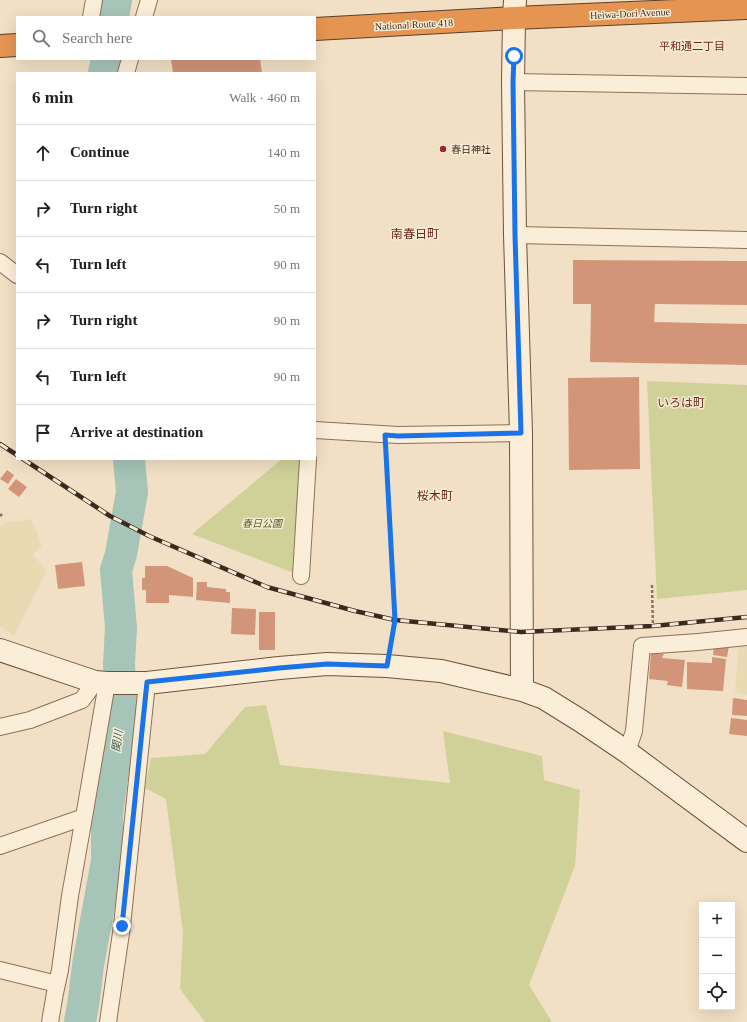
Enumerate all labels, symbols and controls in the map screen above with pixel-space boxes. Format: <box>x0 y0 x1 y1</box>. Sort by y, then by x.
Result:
street label: Heiwa-Dori Avenue <box>590 6 671 21</box>
search box <box>16 16 316 60</box>
street label: National Route 418 <box>375 17 453 32</box>
icon: search <box>30 27 52 49</box>
text: Search here <box>62 30 132 46</box>
district label: 平和通二丁目 <box>659 40 725 52</box>
route start <box>505 47 523 65</box>
text: 6 min <box>32 88 73 107</box>
text: Walk · 460 m <box>229 90 300 105</box>
icon: ahead <box>32 142 54 164</box>
text: Continue <box>70 144 129 160</box>
marker: 春日神社 <box>438 144 448 154</box>
place label: 春日神社 <box>451 144 491 155</box>
text: 140 m <box>267 145 300 160</box>
icon: right <box>32 198 54 220</box>
text: Turn right <box>70 200 137 216</box>
text: 50 m <box>274 201 300 216</box>
district label: 南春日町 <box>391 227 439 241</box>
icon: left <box>32 254 54 276</box>
text: Turn left <box>70 256 127 272</box>
text: 90 m <box>274 257 300 272</box>
icon: right <box>32 310 54 332</box>
text: Turn right <box>70 312 137 328</box>
text: 90 m <box>274 313 300 328</box>
icon: left <box>32 366 54 388</box>
text: Turn left <box>70 368 127 384</box>
text: 90 m <box>274 369 300 384</box>
district label: いろは町 <box>657 396 705 410</box>
icon: arrive <box>32 422 54 444</box>
text: Arrive at destination <box>70 424 203 440</box>
district label: 桜木町 <box>417 489 453 503</box>
park label: 春日公園 <box>242 518 284 529</box>
water label: 関川 <box>110 728 125 753</box>
map controls <box>699 902 735 1010</box>
button: + <box>699 902 735 938</box>
route end <box>113 917 131 935</box>
button: − <box>699 938 735 974</box>
button: locate <box>699 974 735 1010</box>

